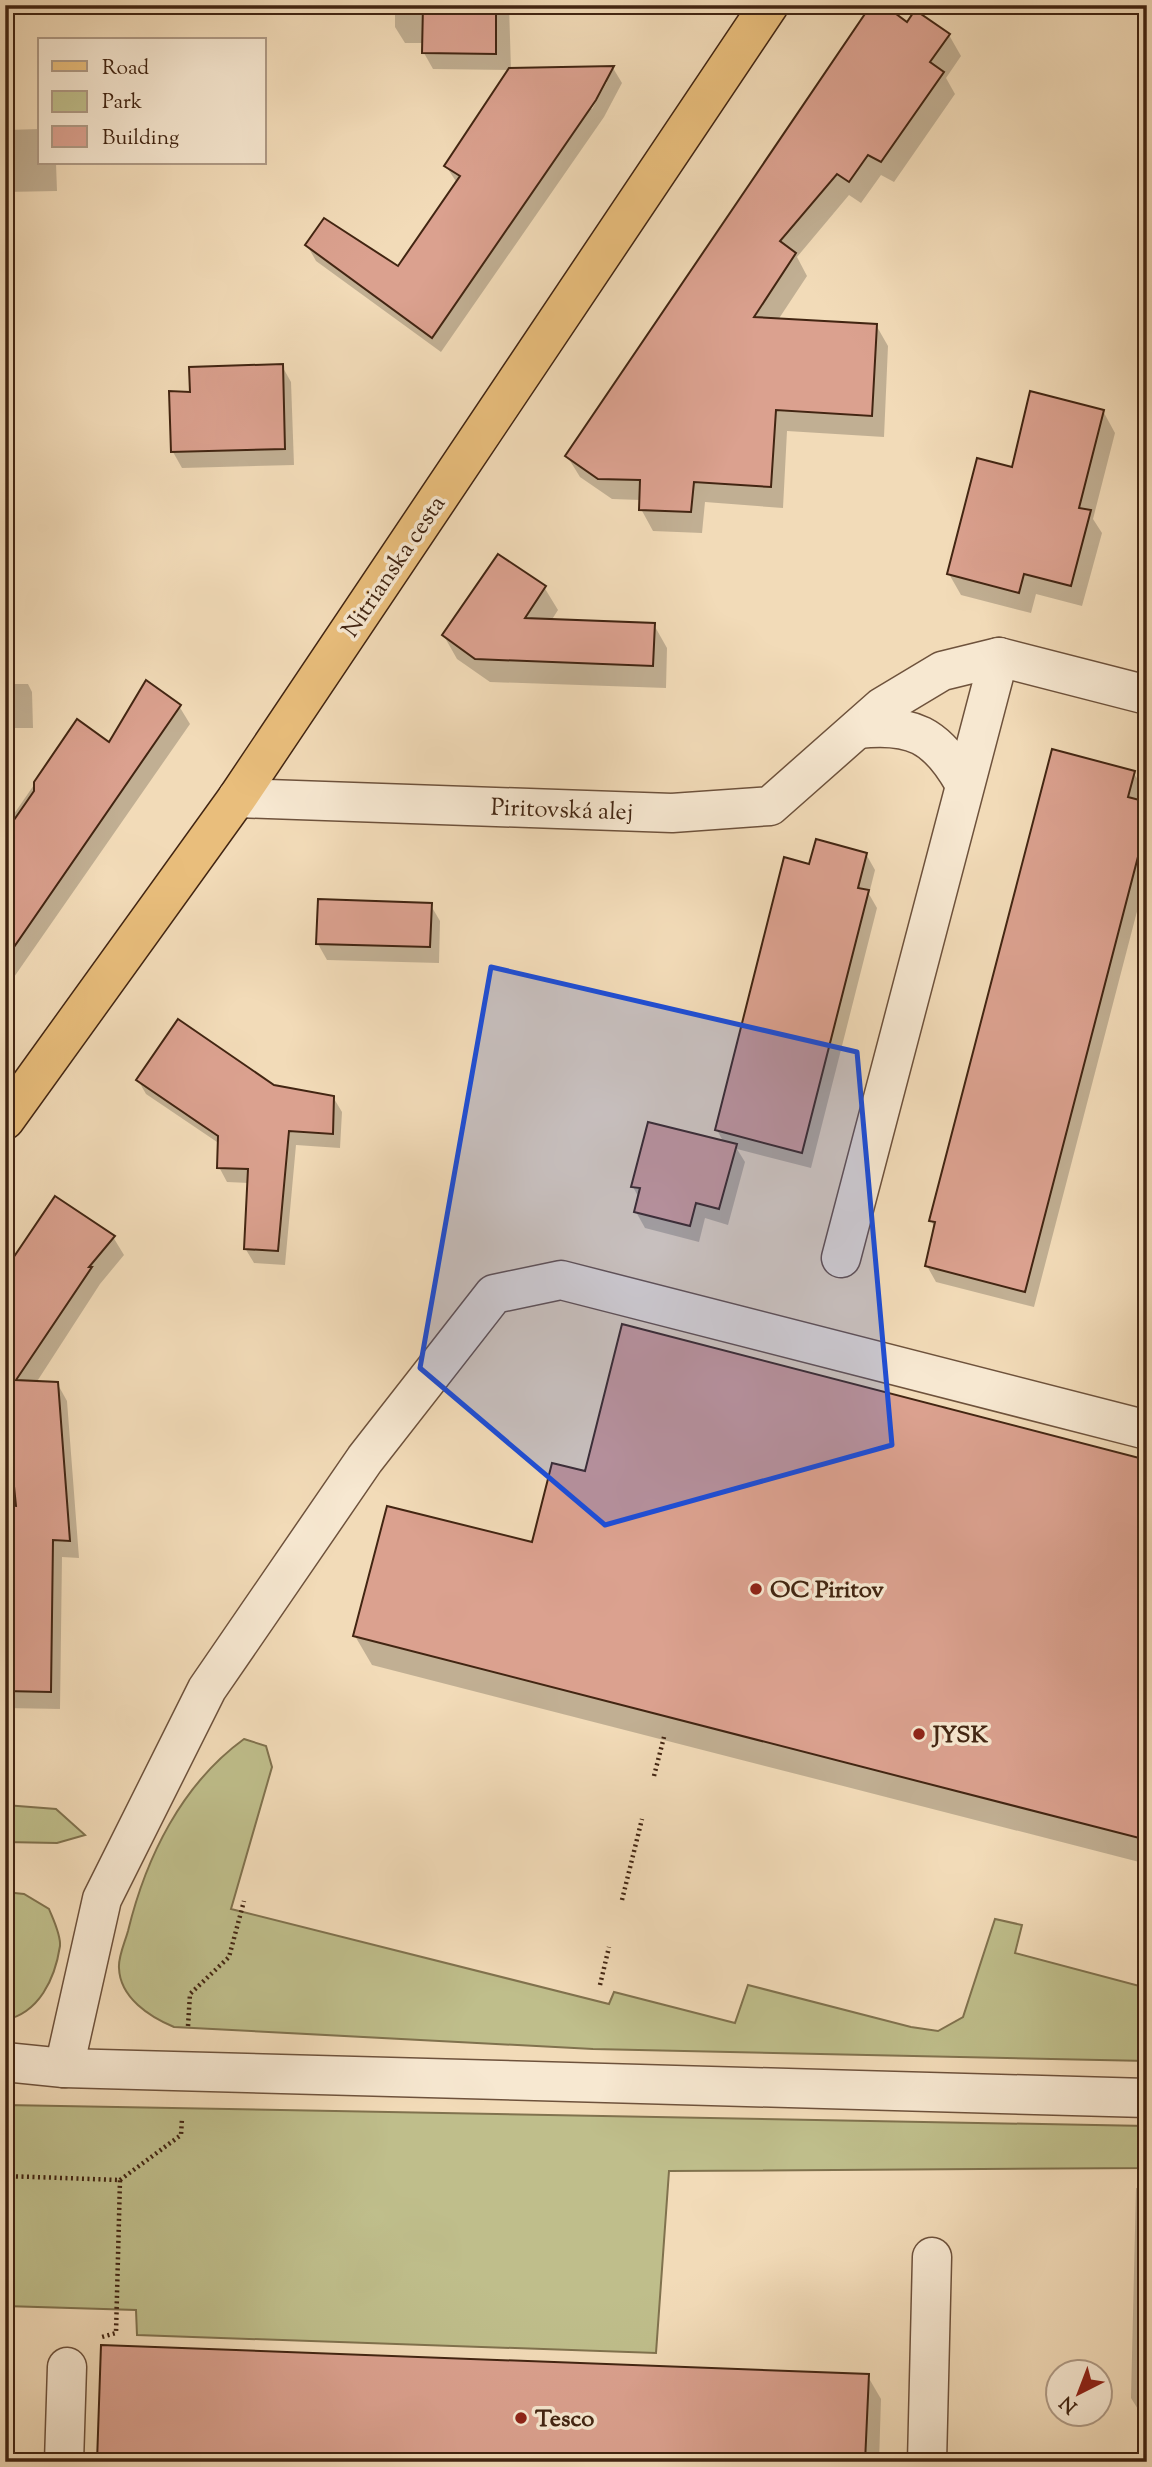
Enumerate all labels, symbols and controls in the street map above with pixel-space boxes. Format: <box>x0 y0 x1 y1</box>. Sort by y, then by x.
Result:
legend <box>38 38 266 164</box>
text: Road <box>102 54 149 84</box>
text: Park <box>102 88 143 118</box>
text: Building <box>102 124 179 154</box>
street label: Nitrianska cesta <box>335 489 455 645</box>
street label: Piritovská alej <box>490 792 634 830</box>
place label: OC Piritov <box>770 1574 884 1608</box>
marker: OC Piritov <box>748 1581 764 1597</box>
place label: JYSK <box>931 1719 989 1753</box>
marker: JYSK <box>911 1726 927 1742</box>
north arrow <box>1044 2358 1114 2428</box>
text: N <box>1055 2389 1084 2419</box>
place label: Tesco <box>535 2403 594 2437</box>
marker: Tesco <box>513 2410 529 2426</box>

